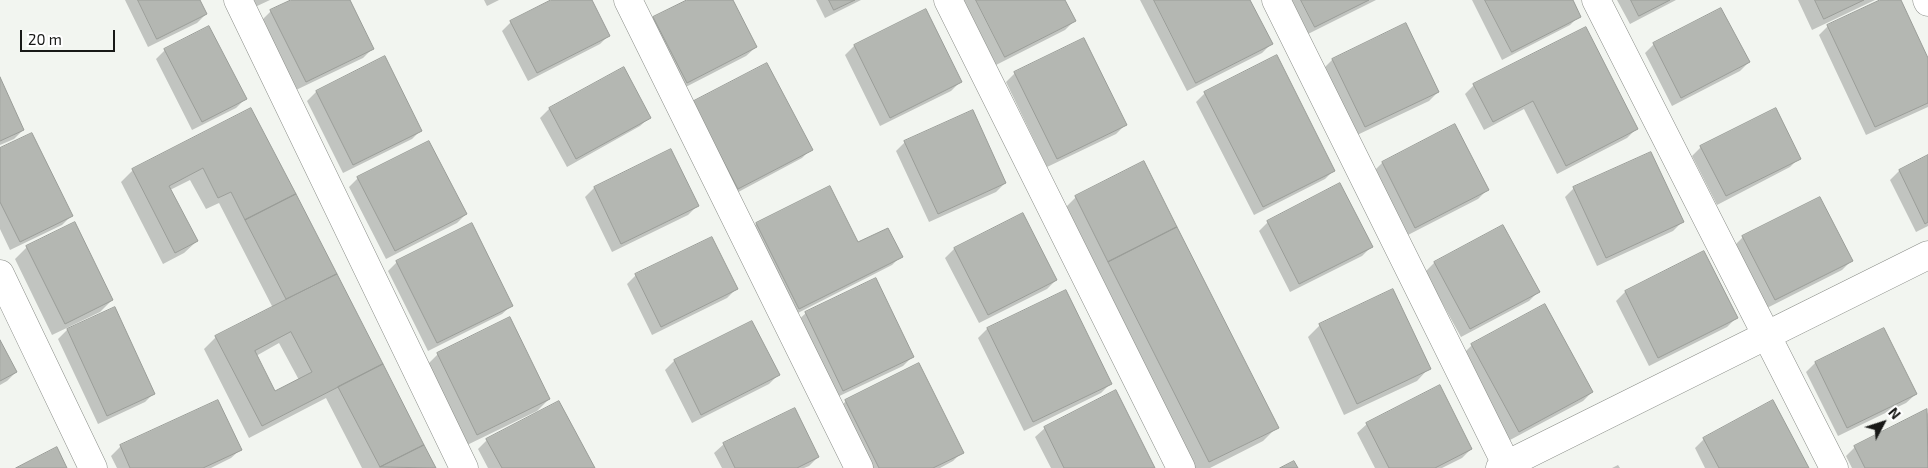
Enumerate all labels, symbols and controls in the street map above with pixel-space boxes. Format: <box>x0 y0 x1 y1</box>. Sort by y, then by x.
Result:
scale bar <box>22 20 118 52</box>
text: 20 m <box>28 30 62 48</box>
north arrow <box>1858 398 1908 448</box>
text: N <box>1885 404 1905 422</box>

